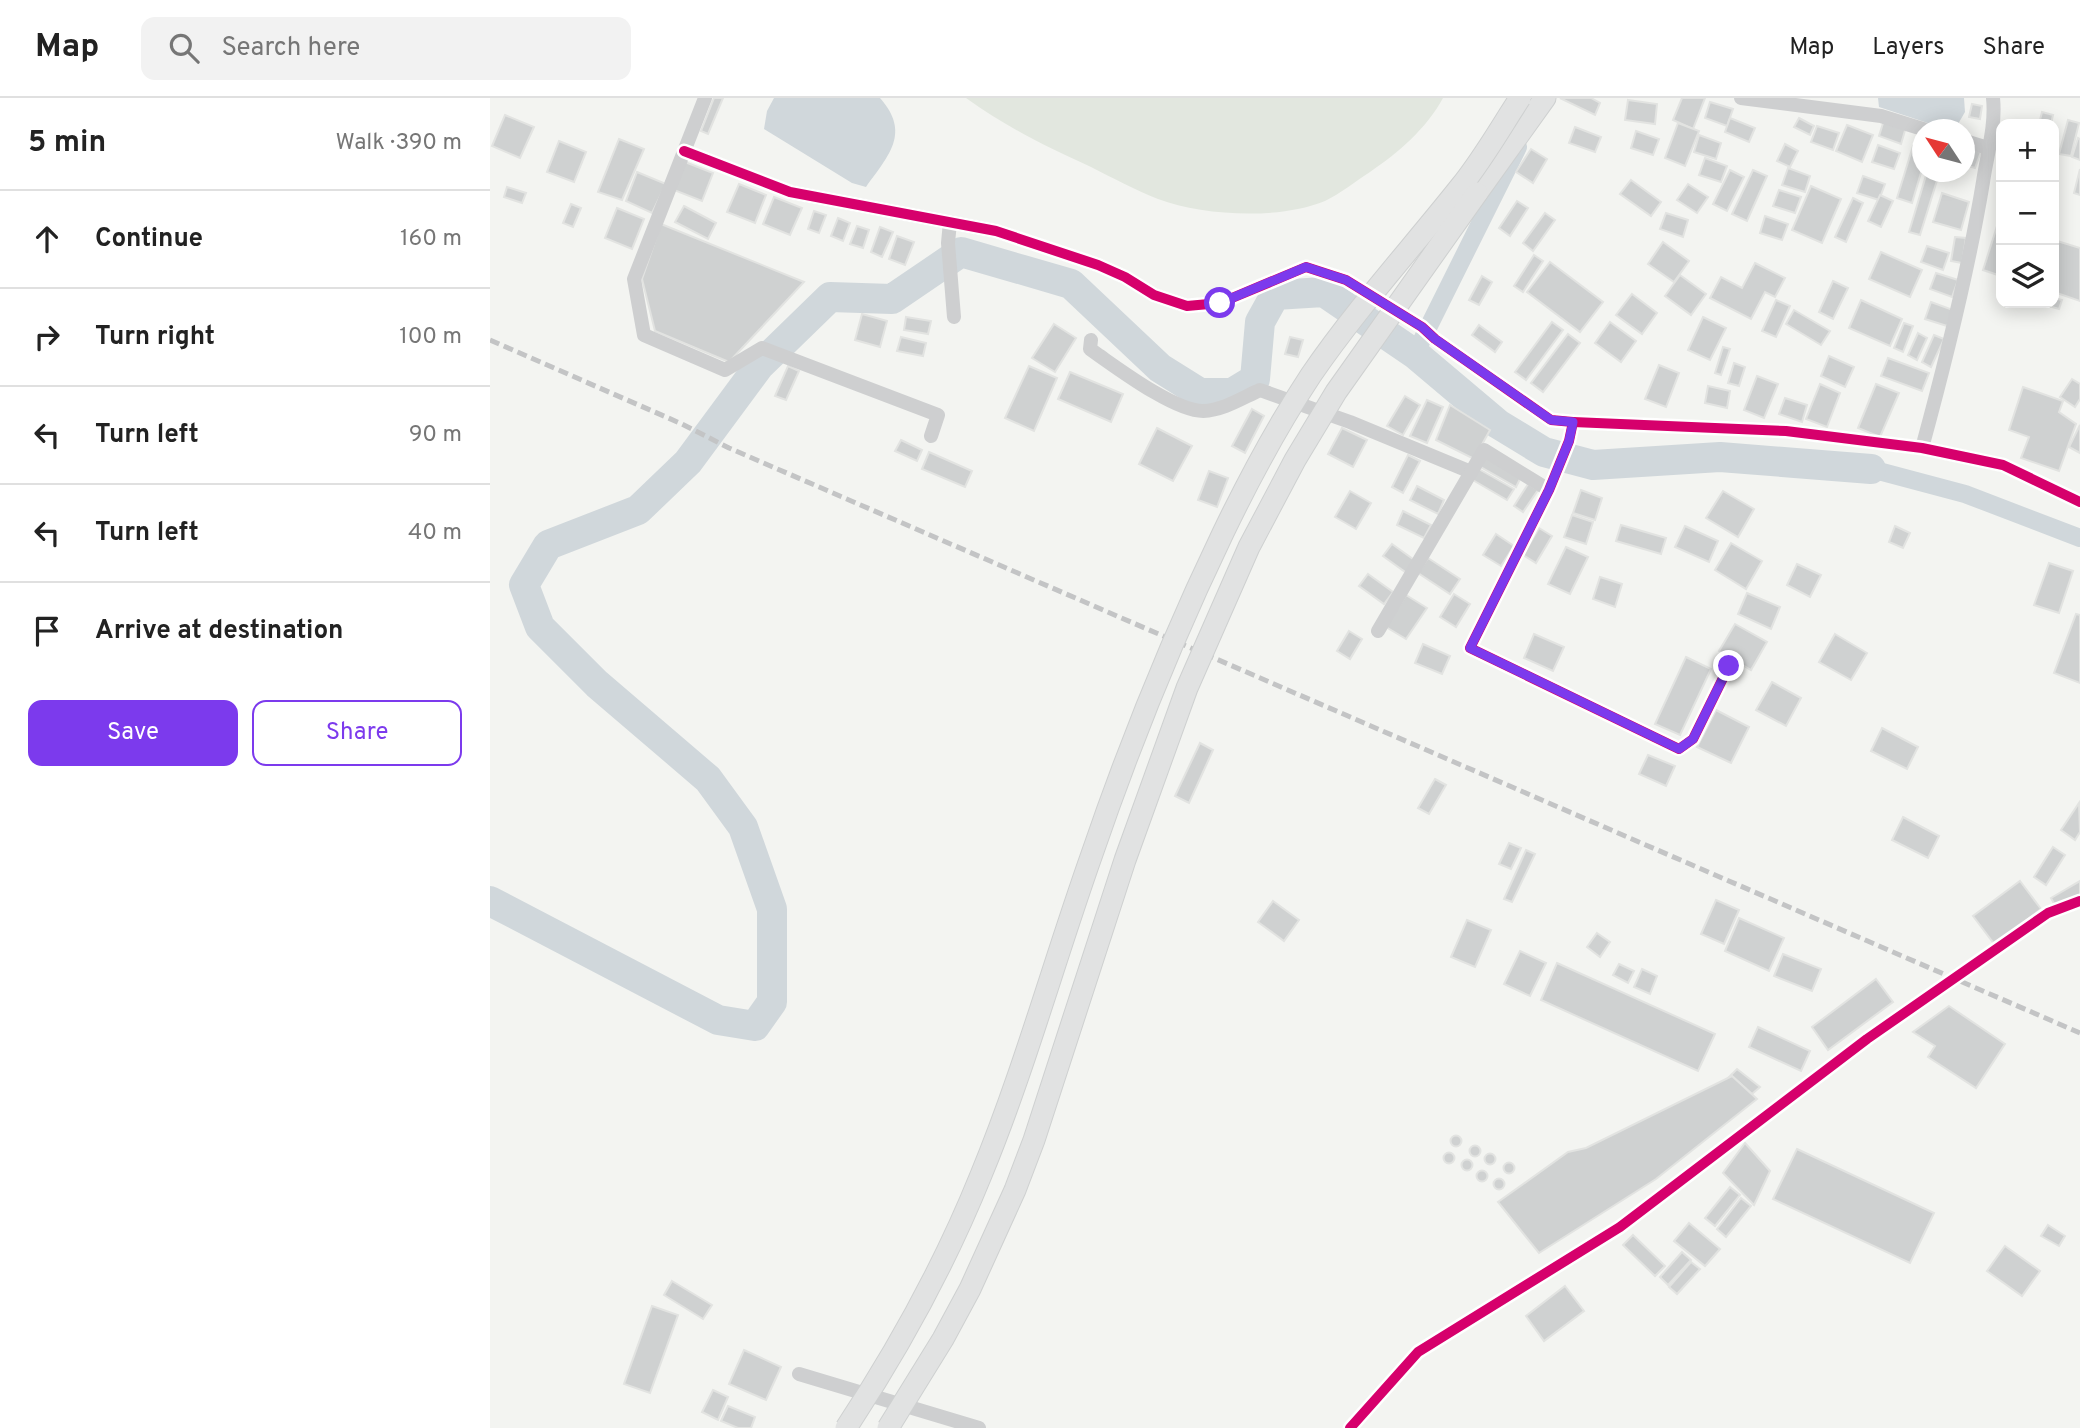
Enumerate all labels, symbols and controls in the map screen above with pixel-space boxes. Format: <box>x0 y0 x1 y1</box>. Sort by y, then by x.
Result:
search box <box>141 17 631 80</box>
text: Map <box>35 27 99 69</box>
icon: search <box>165 29 203 67</box>
text: Search here <box>221 32 360 65</box>
text: Map <box>1789 33 1834 63</box>
text: Layers <box>1872 33 1944 63</box>
text: Share <box>1982 33 2045 63</box>
north arrow <box>1912 119 1975 182</box>
map controls <box>1996 119 2059 308</box>
button: + <box>1996 119 2059 182</box>
text: 5 min <box>28 125 106 162</box>
text: Walk · 390 m <box>336 129 462 158</box>
button: − <box>1996 182 2059 245</box>
icon: ahead <box>28 220 66 258</box>
text: Continue <box>95 223 203 256</box>
text: 160 m <box>400 225 462 254</box>
button: layers <box>1996 245 2059 308</box>
route start <box>1204 287 1235 318</box>
icon: right <box>28 318 66 356</box>
text: Turn right <box>95 321 215 354</box>
text: 100 m <box>399 323 462 352</box>
icon: left <box>28 416 66 454</box>
text: Turn left <box>95 419 199 452</box>
text: 90 m <box>409 421 462 450</box>
icon: left <box>28 514 66 552</box>
text: Turn left <box>95 517 199 550</box>
text: 40 m <box>408 519 462 548</box>
icon: arrive <box>28 612 66 650</box>
text: Arrive at destination <box>95 615 343 648</box>
route end <box>1713 650 1744 681</box>
button: Save <box>28 700 238 766</box>
button: Share <box>252 700 462 766</box>

